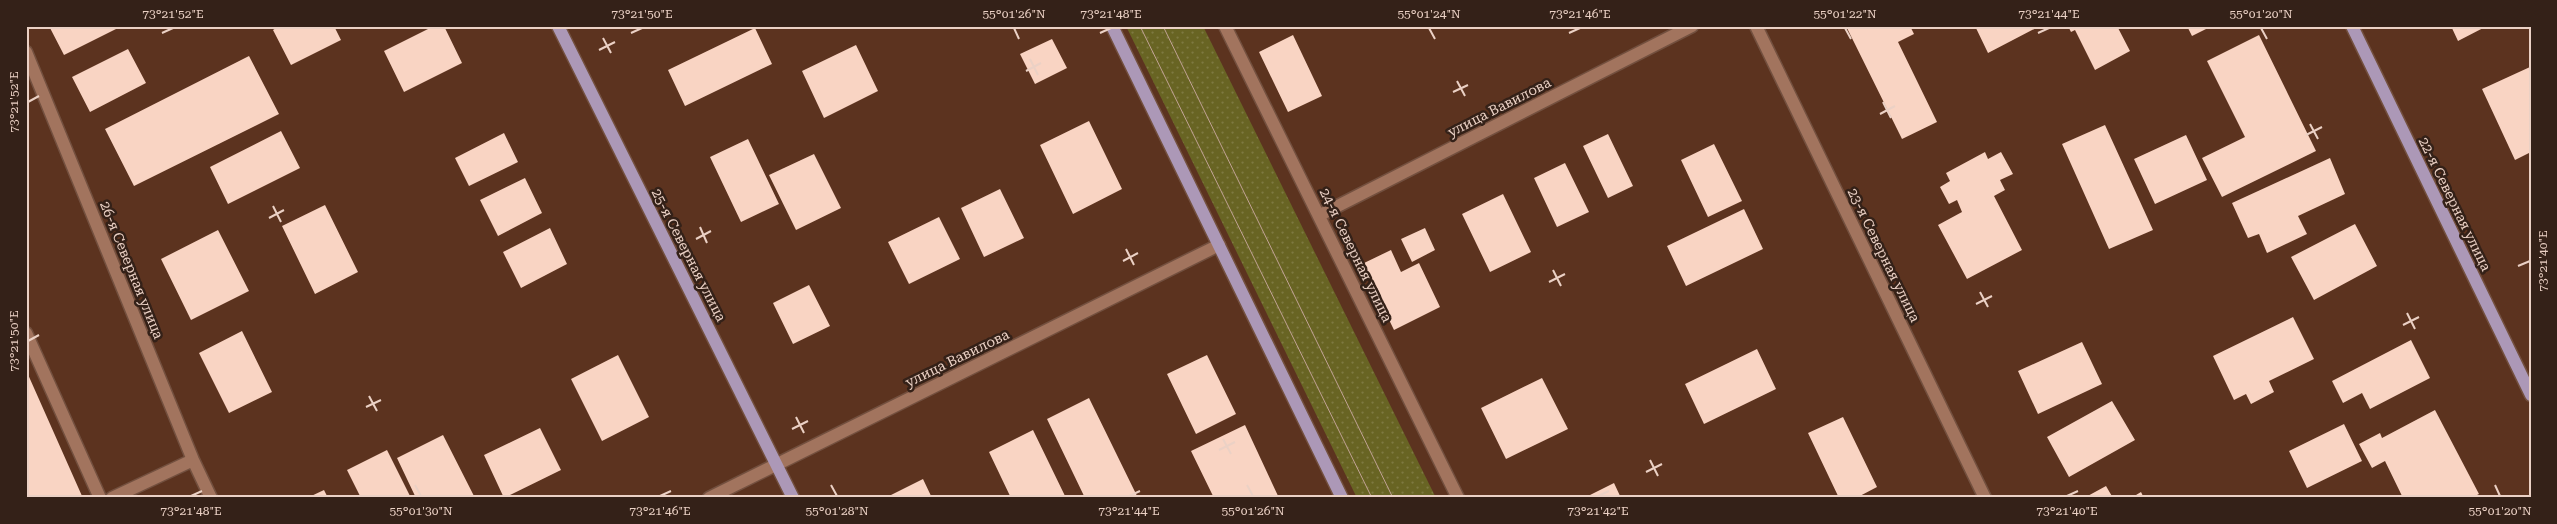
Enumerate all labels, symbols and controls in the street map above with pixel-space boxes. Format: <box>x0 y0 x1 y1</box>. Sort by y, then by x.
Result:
text: 73°21'52"E <box>142 7 204 21</box>
text: 73°21'50"E <box>611 7 673 21</box>
text: 55°01'26"N <box>982 7 1046 21</box>
text: 73°21'48"E <box>1080 7 1142 21</box>
text: 55°01'24"N <box>1397 7 1461 21</box>
text: 73°21'46"E <box>1549 7 1611 21</box>
text: 55°01'22"N <box>1813 7 1877 21</box>
text: 73°21'44"E <box>2018 7 2080 21</box>
text: 55°01'20"N <box>2229 7 2293 21</box>
text: 73°21'52"E <box>7 71 21 133</box>
street label: улица Вавилова <box>1445 74 1554 140</box>
street label: 22-я Северная улица <box>2416 134 2495 274</box>
street label: 24-я Северная улица <box>1317 185 1396 325</box>
street label: 23-я Северная улица <box>1845 185 1924 325</box>
street label: 25-я Северная улица <box>649 186 730 324</box>
street label: 26-я Северная улица <box>97 199 167 341</box>
text: 73°21'40"E <box>2536 230 2550 292</box>
text: 73°21'50"E <box>7 310 21 372</box>
street label: улица Вавилова <box>902 326 1012 390</box>
text: 73°21'48"E <box>160 504 222 518</box>
text: 55°01'30"N <box>389 504 453 518</box>
text: 73°21'46"E <box>629 504 691 518</box>
text: 55°01'28"N <box>805 504 869 518</box>
text: 73°21'44"E <box>1098 504 1160 518</box>
text: 55°01'26"N <box>1221 504 1285 518</box>
text: 73°21'42"E <box>1567 504 1629 518</box>
text: 73°21'40"E <box>2036 504 2098 518</box>
text: 55°01'20"N <box>2468 504 2532 518</box>

